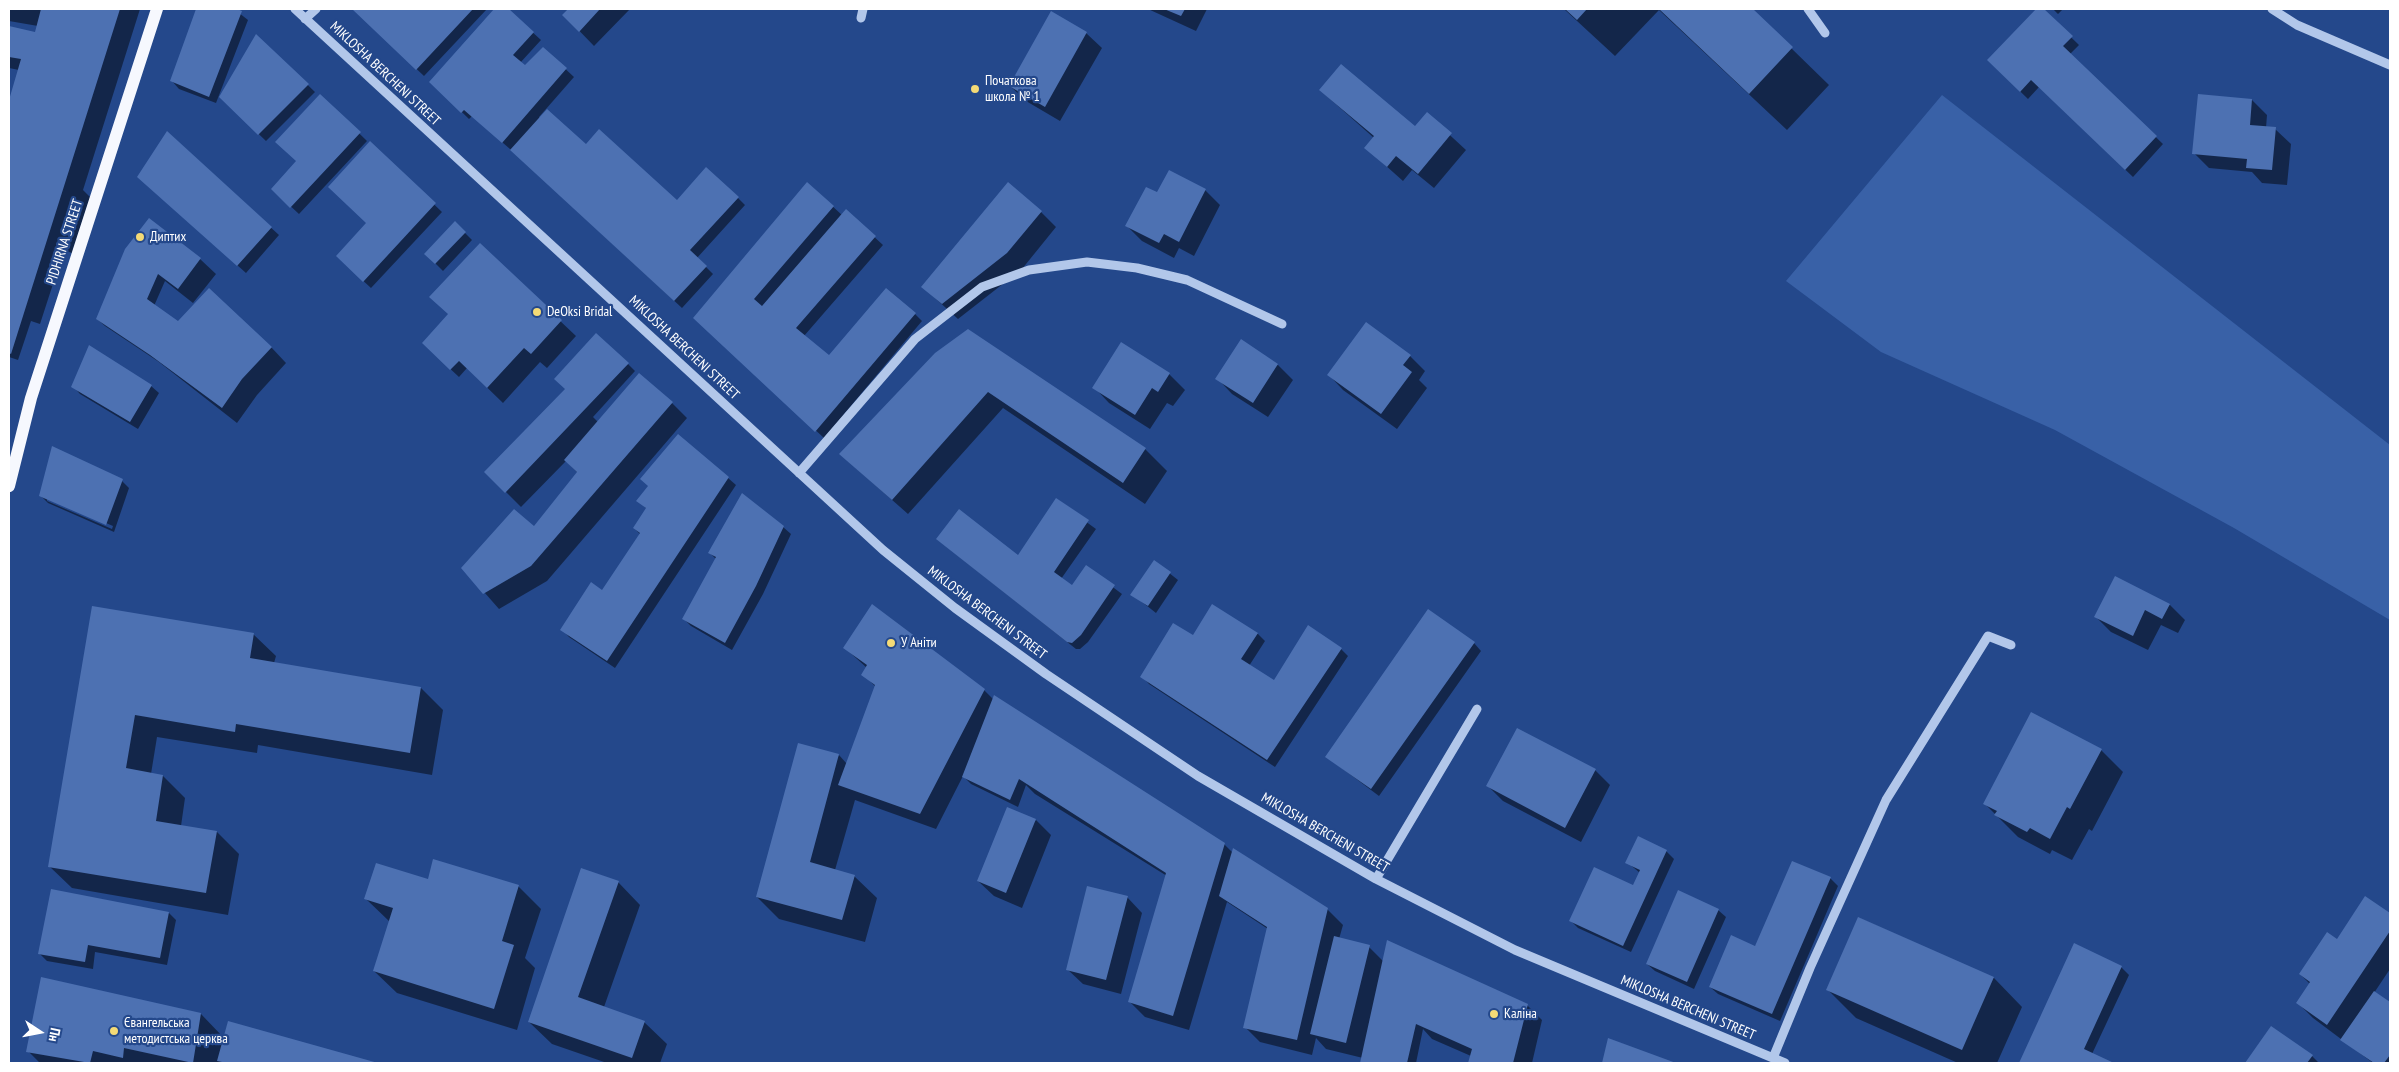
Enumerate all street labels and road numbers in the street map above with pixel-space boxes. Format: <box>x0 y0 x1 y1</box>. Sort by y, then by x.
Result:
street label: MIKLOSHA BERCHENI STREET <box>326 19 444 129</box>
street label: PIDHIRNA STREET <box>43 197 87 287</box>
street label: MIKLOSHA BERCHENI STREET <box>625 293 743 403</box>
street label: MIKLOSHA BERCHENI STREET <box>924 563 1050 663</box>
street label: MIKLOSHA BERCHENI STREET <box>1258 790 1392 876</box>
street label: MIKLOSHA BERCHENI STREET <box>1618 972 1758 1044</box>

